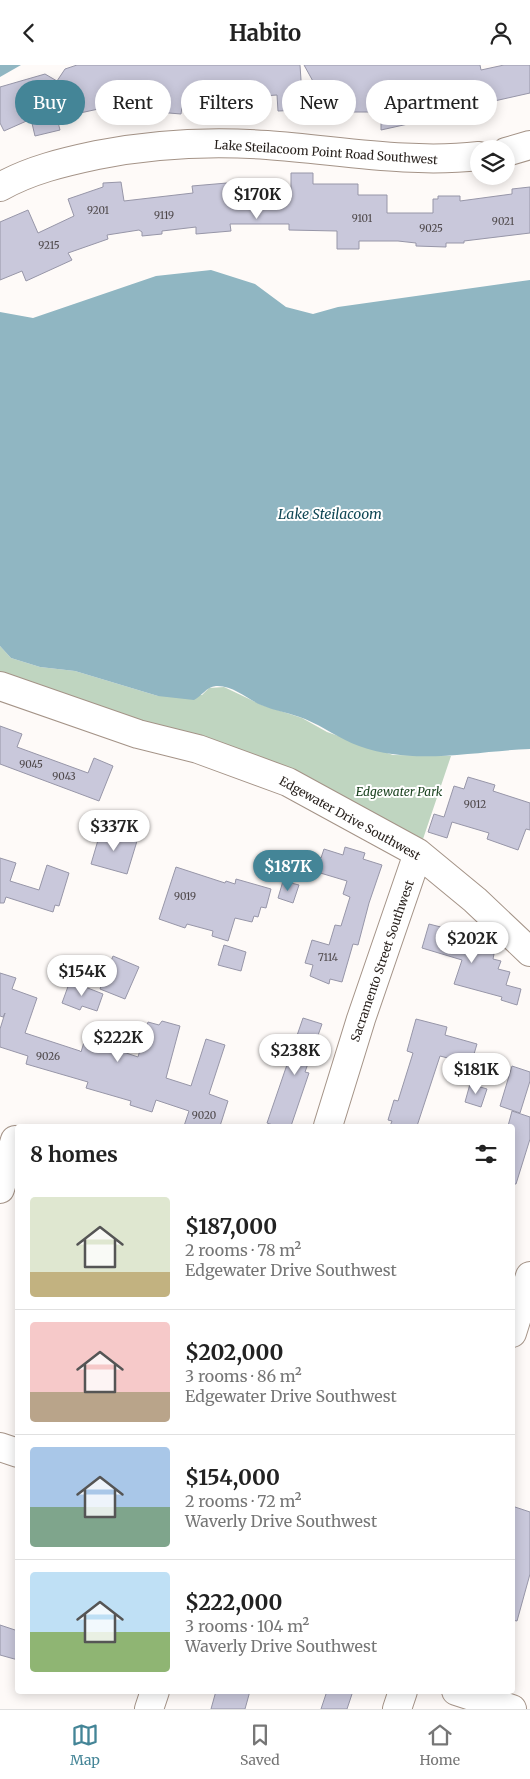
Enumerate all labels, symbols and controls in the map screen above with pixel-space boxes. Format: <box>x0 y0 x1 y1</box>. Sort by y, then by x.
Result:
icon: back <box>15 19 43 47</box>
text: Habito <box>229 19 301 47</box>
icon: person <box>487 19 515 47</box>
chip: Buy <box>15 80 85 125</box>
chip: Rent <box>95 80 171 125</box>
chip: Filters <box>181 80 272 125</box>
chip: New <box>282 80 356 125</box>
chip: Apartment <box>366 80 497 125</box>
street label: Lake Steilacoom Point Road Southwest <box>214 137 439 167</box>
map controls <box>470 140 515 185</box>
button: layers <box>470 140 515 185</box>
pin: $170K <box>222 177 292 220</box>
text: $170K <box>233 184 281 204</box>
house number: 9201 <box>87 204 109 217</box>
house number: 9119 <box>154 209 174 222</box>
house number: 9101 <box>352 212 373 225</box>
house number: 9021 <box>492 215 515 228</box>
house number: 9025 <box>419 222 443 235</box>
house number: 9215 <box>38 239 60 252</box>
water label: Lake Steilacoom <box>278 505 382 523</box>
house number: 9045 <box>19 758 43 771</box>
house number: 9043 <box>52 770 76 783</box>
street label: Edgewater Drive Southwest <box>277 773 423 863</box>
park label: Edgewater Park <box>356 784 443 799</box>
house number: 9012 <box>464 798 486 811</box>
pin: $337K <box>79 809 149 852</box>
text: $337K <box>90 816 138 836</box>
pin: $187K <box>253 849 323 892</box>
text: $187K <box>264 856 312 876</box>
street label: Sacramento Street Southwest <box>347 878 417 1044</box>
house number: 9019 <box>174 890 196 903</box>
pin: $202K <box>437 921 507 964</box>
text: $202K <box>447 928 497 948</box>
house number: 7114 <box>318 951 338 964</box>
pin: $154K <box>47 955 117 997</box>
text: $154K <box>58 961 106 981</box>
pin: $222K <box>83 1021 153 1063</box>
text: $222K <box>93 1027 143 1047</box>
pin: $238K <box>260 1033 330 1076</box>
text: $238K <box>270 1040 320 1060</box>
house number: 9026 <box>36 1050 60 1063</box>
pin: $181K <box>441 1053 511 1095</box>
text: $181K <box>453 1059 499 1079</box>
house number: 9020 <box>192 1109 216 1122</box>
icon: filters <box>472 1140 500 1168</box>
text: 8 homes <box>30 1141 118 1168</box>
text: $187,000 <box>185 1213 277 1240</box>
icon: home <box>70 1217 130 1277</box>
text: 2 rooms · 78 m² <box>185 1240 301 1260</box>
text: Edgewater Drive Southwest <box>185 1260 397 1280</box>
text: $202,000 <box>185 1339 283 1366</box>
icon: home <box>70 1342 130 1402</box>
text: 3 rooms · 86 m² <box>185 1366 302 1386</box>
text: Edgewater Drive Southwest <box>185 1386 397 1406</box>
text: $154,000 <box>185 1464 280 1491</box>
icon: home <box>70 1467 130 1527</box>
text: 2 rooms · 72 m² <box>185 1491 301 1511</box>
text: Waverly Drive Southwest <box>185 1511 377 1531</box>
text: $222,000 <box>185 1589 282 1616</box>
icon: home <box>70 1592 130 1652</box>
text: 3 rooms · 104 m² <box>185 1616 309 1636</box>
text: Waverly Drive Southwest <box>185 1636 377 1656</box>
tab: Map <box>70 1721 100 1769</box>
tab: Saved <box>240 1721 280 1769</box>
tab: Home <box>420 1721 460 1769</box>

